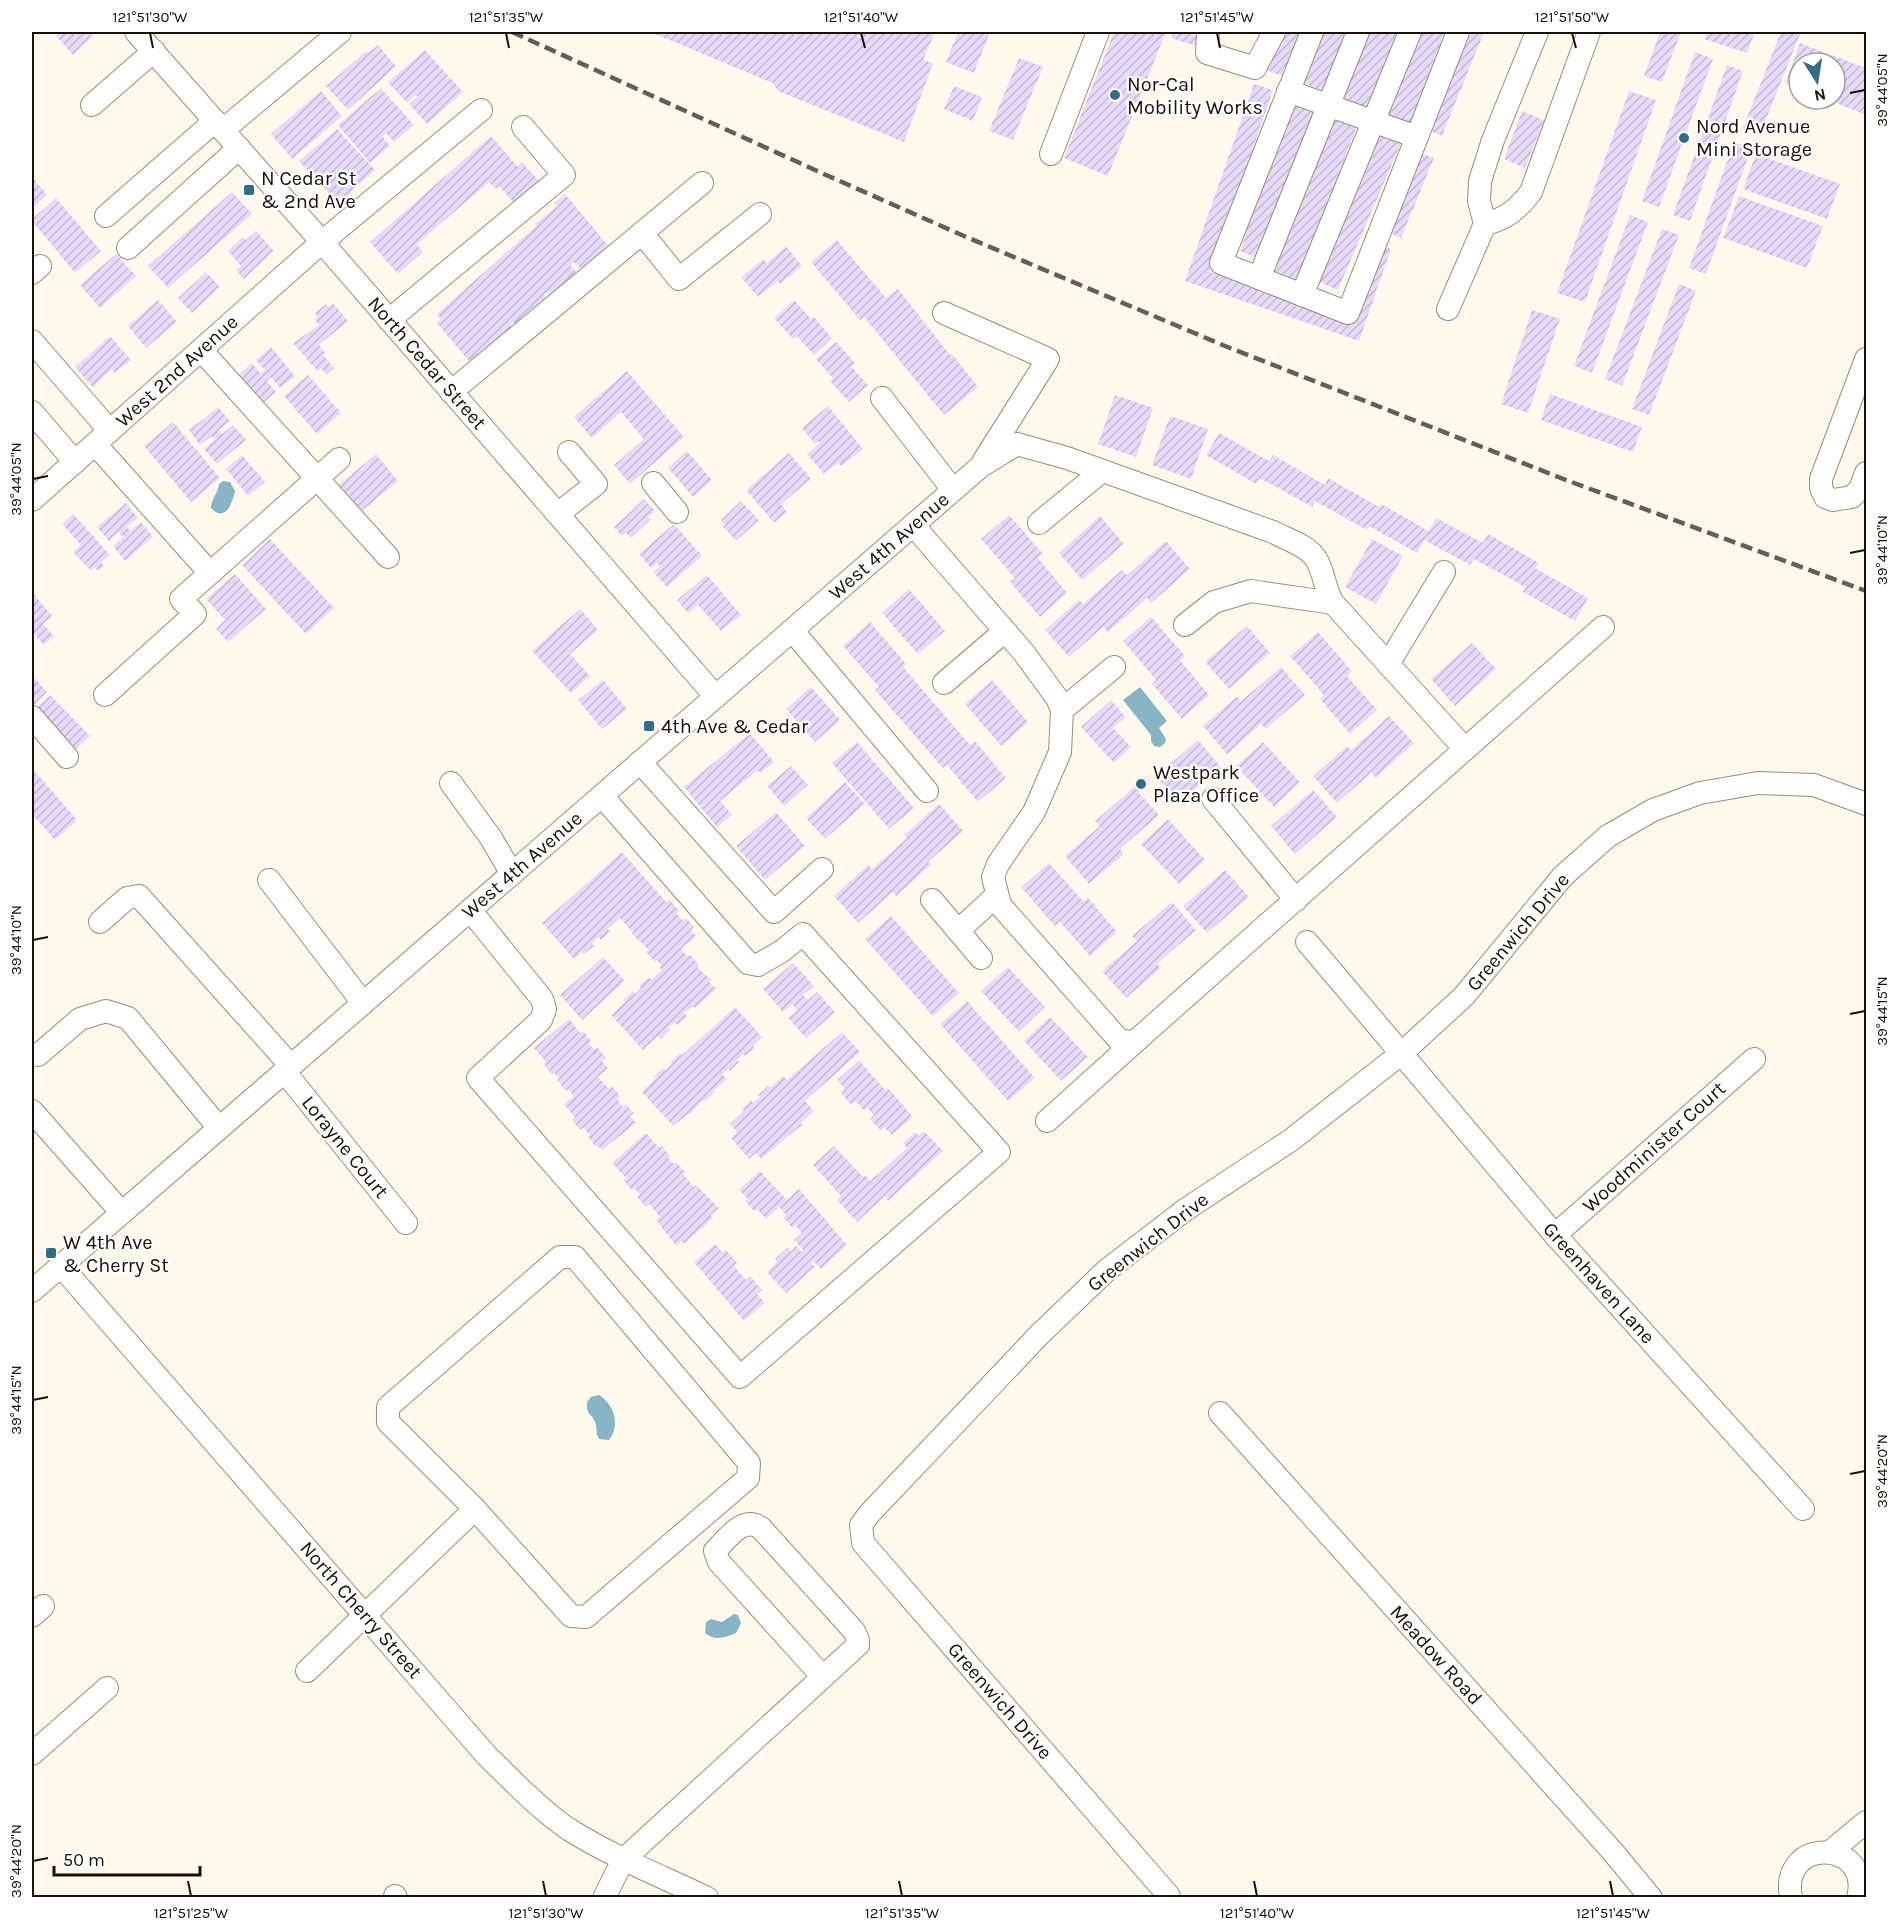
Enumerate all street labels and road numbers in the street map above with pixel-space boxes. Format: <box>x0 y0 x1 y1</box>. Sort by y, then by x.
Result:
street label: North Cedar Street <box>363 292 491 434</box>
street label: West 2nd Avenue <box>111 310 243 432</box>
street label: West 4th Avenue <box>824 488 954 604</box>
street label: West 4th Avenue <box>457 807 587 923</box>
street label: Greenwich Drive <box>1462 868 1574 996</box>
street label: Woodminister Court <box>1578 1077 1730 1217</box>
street label: Lorayne Court <box>297 1091 394 1203</box>
street label: Greenwich Drive <box>1083 1188 1213 1296</box>
street label: Greenhaven Lane <box>1538 1217 1660 1349</box>
street label: North Cherry Street <box>295 1537 427 1684</box>
street label: Meadow Road <box>1385 1600 1487 1710</box>
street label: Greenwich Drive <box>943 1638 1057 1764</box>

